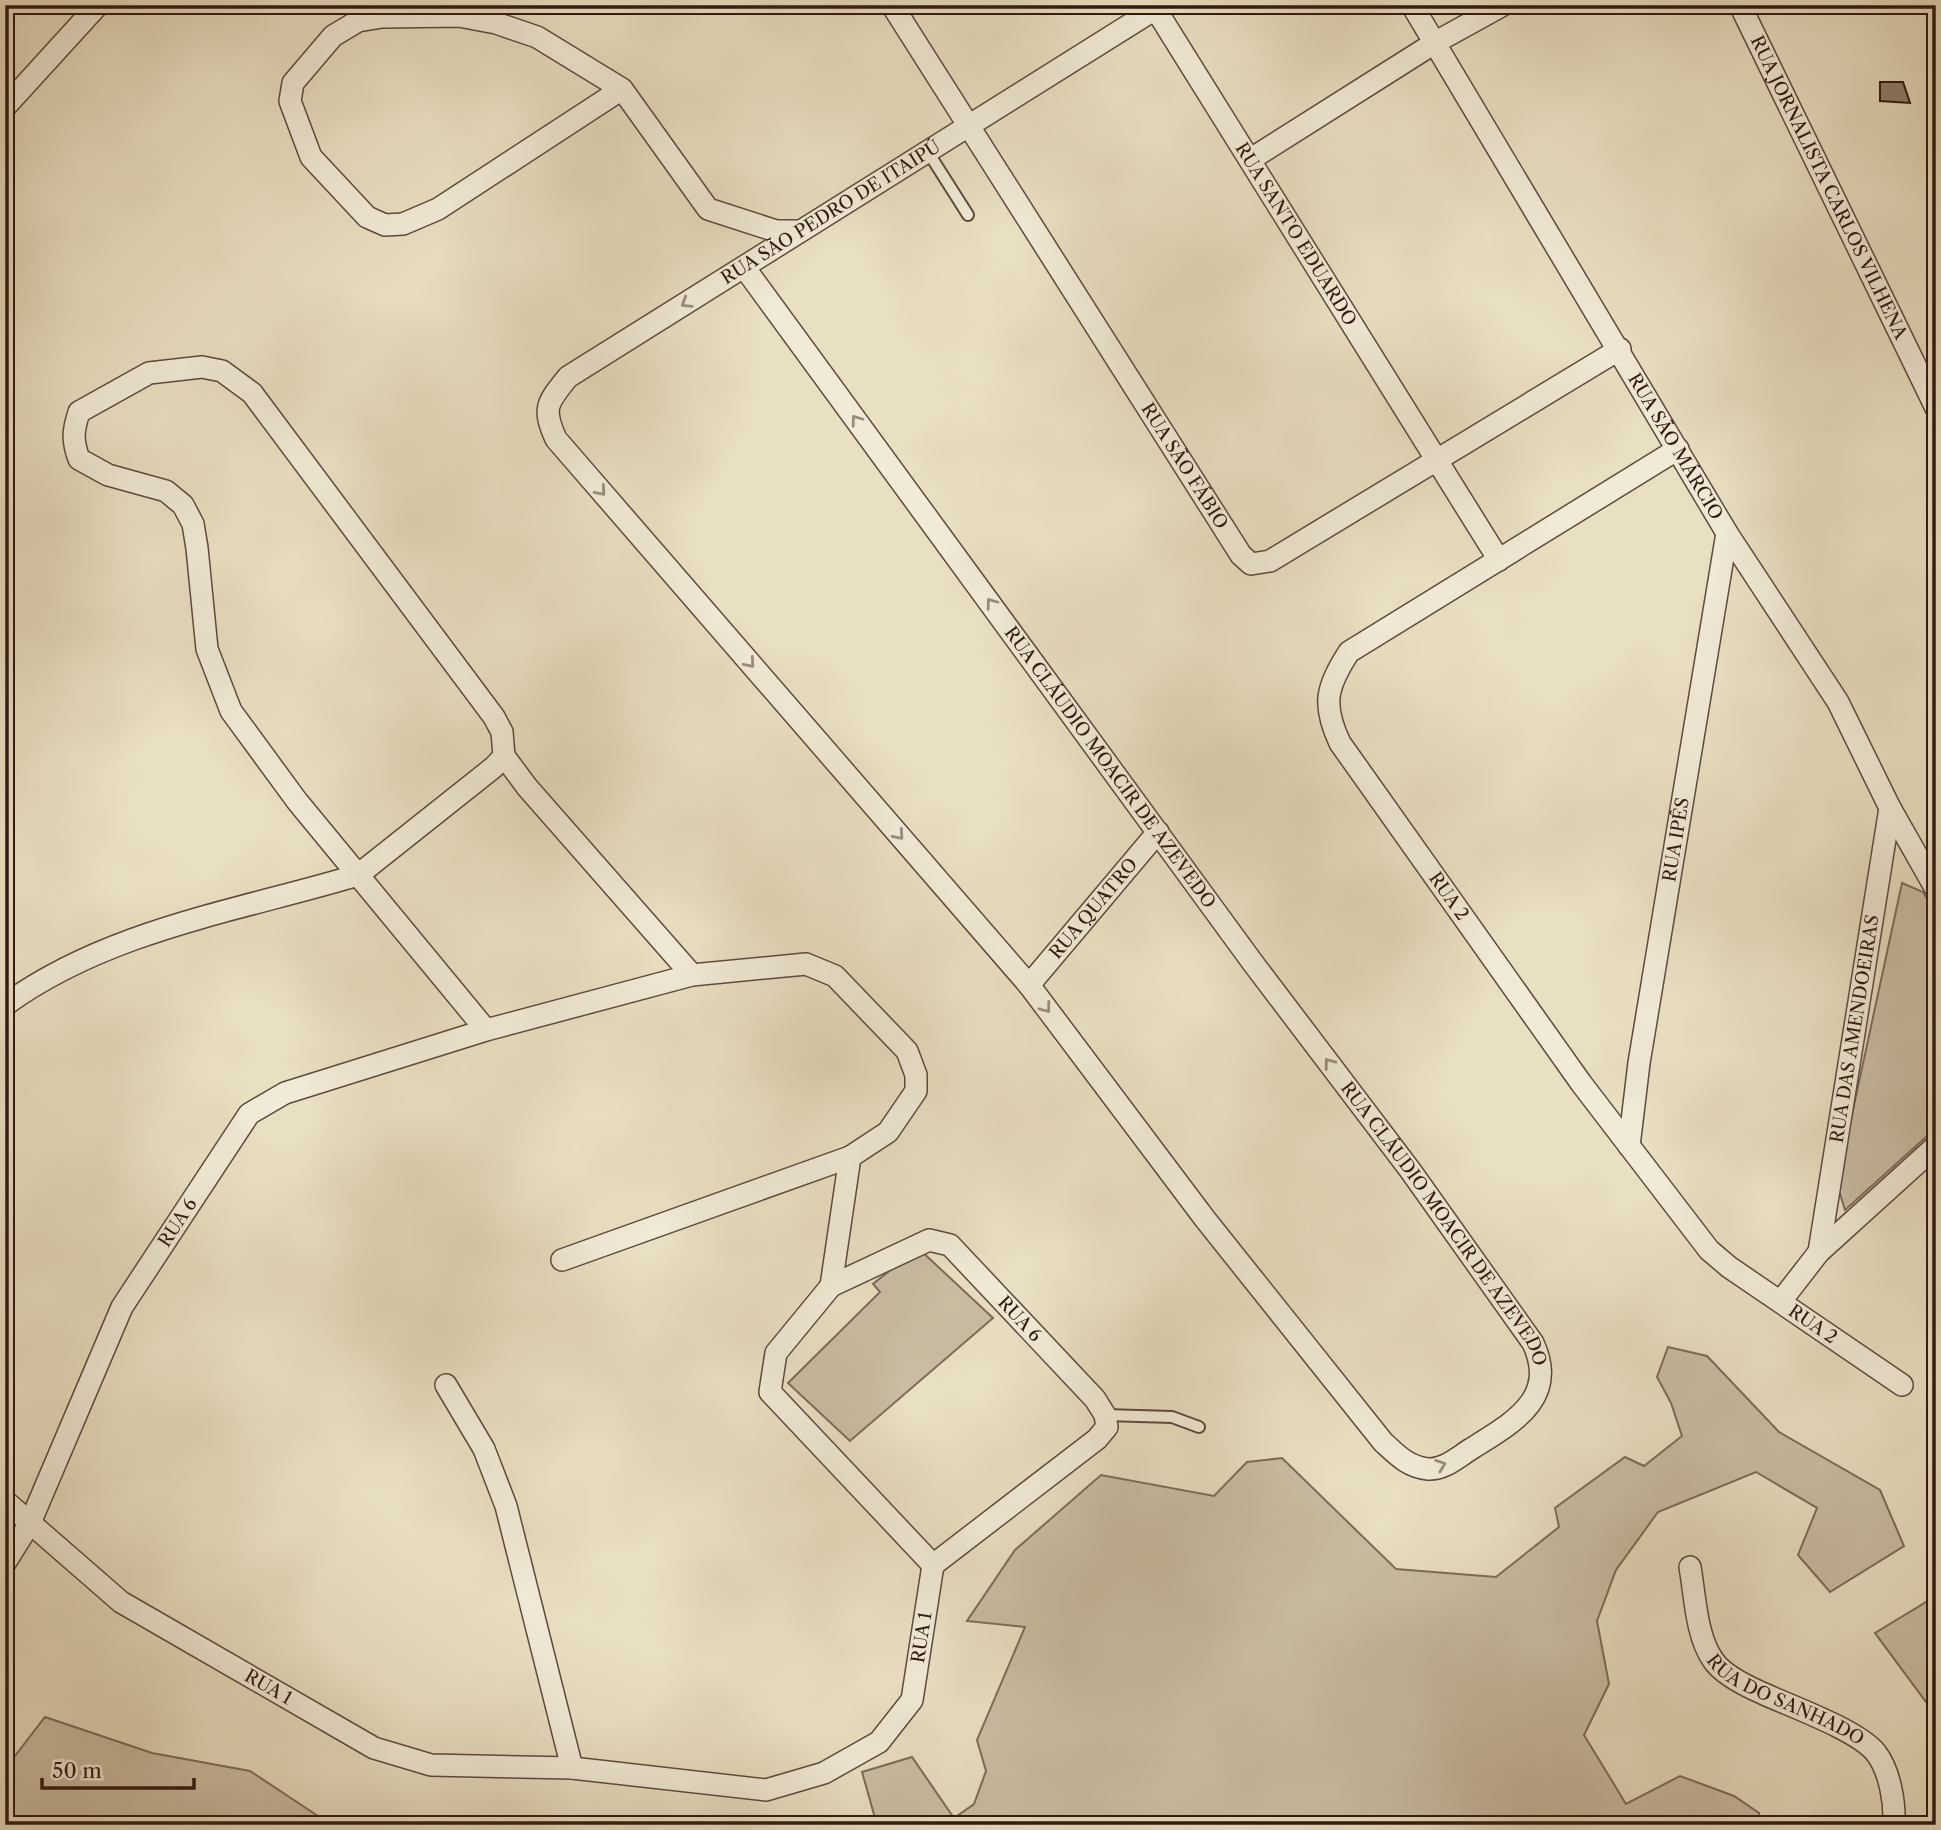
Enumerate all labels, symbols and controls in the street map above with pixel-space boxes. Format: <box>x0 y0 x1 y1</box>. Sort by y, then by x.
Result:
street label: RUA JORNALISTA CARLOS VILHENA <box>1746 32 1912 344</box>
street label: RUA SÃO PEDRO DE ITAIPÚ <box>717 134 945 289</box>
street label: RUA SANTO EDUARDO <box>1230 138 1361 330</box>
one-way arrow <box>681 295 694 308</box>
street label: RUA SÃO MÁRCIO <box>1623 369 1727 524</box>
street label: RUA SÃO FÁBIO <box>1136 399 1233 533</box>
one-way arrow <box>852 415 864 428</box>
one-way arrow <box>593 483 605 496</box>
one-way arrow <box>986 599 999 611</box>
street label: RUA CLÁUDIO MOACIR DE AZEVEDO <box>1000 622 1220 913</box>
one-way arrow <box>742 655 754 668</box>
street label: RUA IPÊS <box>1658 796 1694 884</box>
one-way arrow <box>891 827 903 840</box>
street label: RUA QUATRO <box>1045 854 1142 964</box>
street label: RUA 2 <box>1424 868 1473 925</box>
street label: RUA DAS AMENDOEIRAS <box>1826 913 1884 1144</box>
one-way arrow <box>1038 1000 1051 1013</box>
one-way arrow <box>1324 1058 1337 1071</box>
street label: RUA CLÁUDIO MOACIR DE AZEVEDO <box>1336 1077 1551 1368</box>
street label: RUA 6 <box>153 1194 202 1251</box>
street label: RUA 6 <box>993 1292 1046 1346</box>
street label: RUA 2 <box>1784 1300 1841 1348</box>
one-way arrow <box>1434 1459 1447 1473</box>
street label: RUA 1 <box>907 1610 937 1664</box>
street label: RUA DO SANHADO <box>1702 1650 1868 1750</box>
street label: RUA 1 <box>241 1665 296 1710</box>
scale bar <box>42 1746 194 1790</box>
text: 50 m <box>52 1758 102 1783</box>

